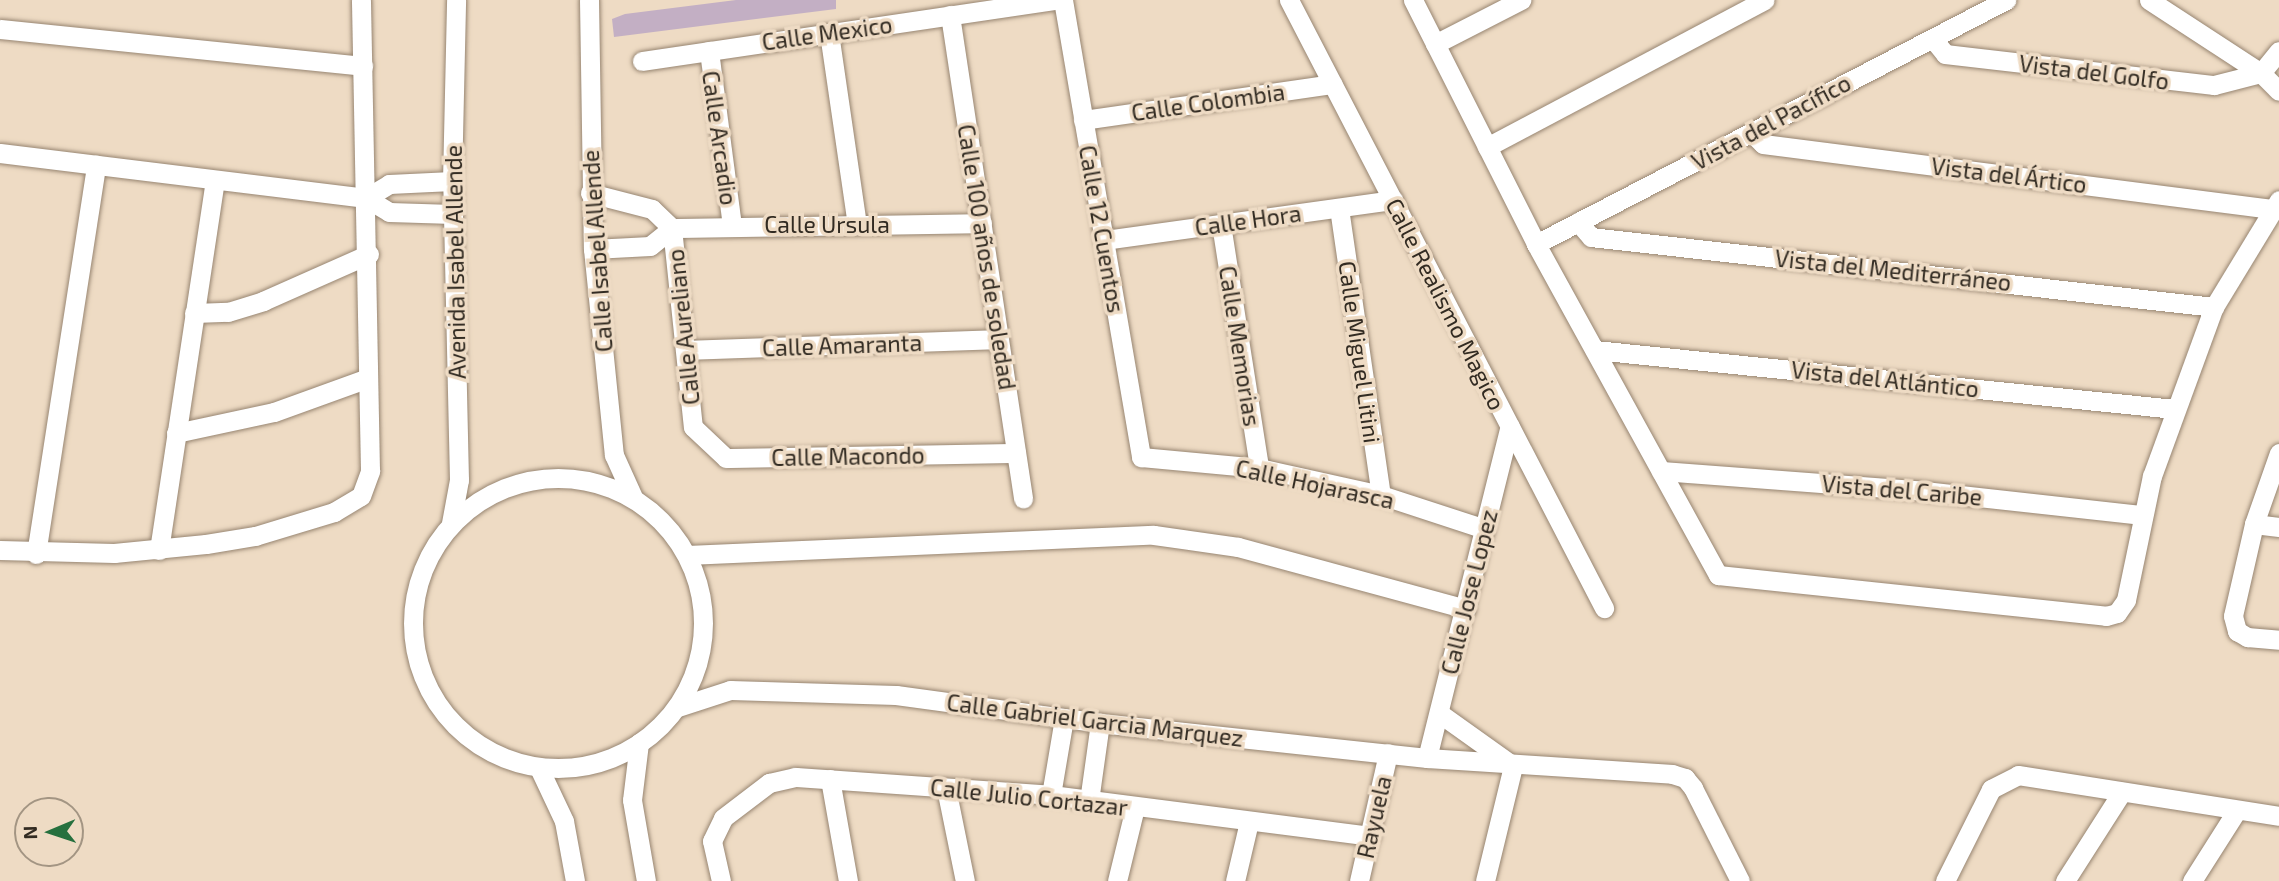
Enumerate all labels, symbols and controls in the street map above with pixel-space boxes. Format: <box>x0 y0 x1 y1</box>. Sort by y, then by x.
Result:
street label: Calle Mexico <box>760 10 894 56</box>
street label: Vista del Golfo <box>2017 49 2171 95</box>
street label: Vista del Pacífico <box>1687 68 1855 176</box>
street label: Calle Arcadio <box>697 69 743 207</box>
street label: Calle Colombia <box>1130 78 1286 126</box>
street label: Calle 100 años de soledad <box>952 122 1022 392</box>
street label: Calle 12 Cuentos <box>1074 143 1130 315</box>
street label: Avenida Isabel Allende <box>439 144 471 380</box>
street label: Calle Isabel Allende <box>576 148 618 354</box>
street label: Vista del Ártico <box>1929 152 2089 198</box>
street label: Calle Realismo Magico <box>1381 193 1511 415</box>
street label: Calle Hora <box>1193 199 1303 241</box>
street label: Calle Ursula <box>764 210 890 238</box>
street label: Vista del Mediterráneo <box>1773 244 2013 296</box>
street label: Calle Aureliano <box>661 247 705 407</box>
street label: Calle Miguel Litini <box>1334 259 1386 445</box>
street label: Calle Memorias <box>1214 264 1266 428</box>
street label: Calle Amaranta <box>761 328 923 362</box>
street label: Vista del Atlántico <box>1789 355 1981 403</box>
street label: Calle Macondo <box>771 441 925 471</box>
street label: Calle Hojarasca <box>1233 454 1397 514</box>
street label: Vista del Caribe <box>1820 469 1984 511</box>
street label: Calle Jose Lopez <box>1435 507 1503 677</box>
street label: Calle Gabriel Garcia Marquez <box>945 688 1245 752</box>
street label: Calle Julio Cortazar <box>929 773 1129 821</box>
street label: Rayuela <box>1351 773 1397 861</box>
north arrow <box>14 797 84 867</box>
text: N <box>18 825 41 840</box>

